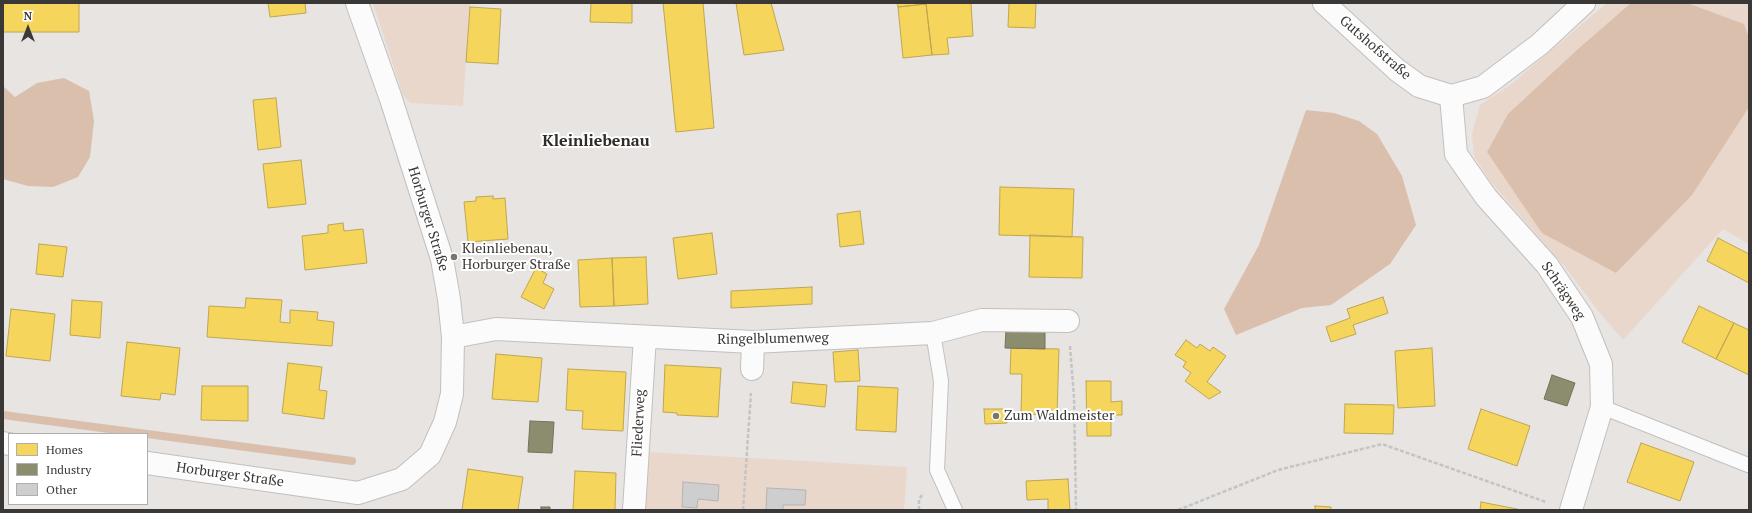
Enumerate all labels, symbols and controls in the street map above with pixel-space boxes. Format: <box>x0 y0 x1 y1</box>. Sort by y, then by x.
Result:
north arrow <box>8 8 48 48</box>
text: N <box>24 9 32 23</box>
street label: Gutshofstraße <box>1336 12 1414 84</box>
district label: Kleinliebenau <box>542 131 650 151</box>
street label: Horburger Straße <box>404 165 452 273</box>
place label: Kleinliebenau, Horburger Straße <box>462 241 571 274</box>
marker: Kleinliebenau, Horburger Straße <box>449 252 459 262</box>
street label: Schrägweg <box>1537 259 1589 323</box>
street label: Ringelblumenweg <box>717 330 829 348</box>
street label: Fliederweg <box>629 389 649 457</box>
place label: Zum Waldmeister <box>1004 408 1114 424</box>
marker: Zum Waldmeister <box>991 411 1001 421</box>
legend <box>8 433 148 505</box>
text: Homes <box>46 442 83 457</box>
street label: Horburger Straße <box>175 459 285 491</box>
text: Industry <box>46 462 91 477</box>
text: Other <box>46 482 77 497</box>

